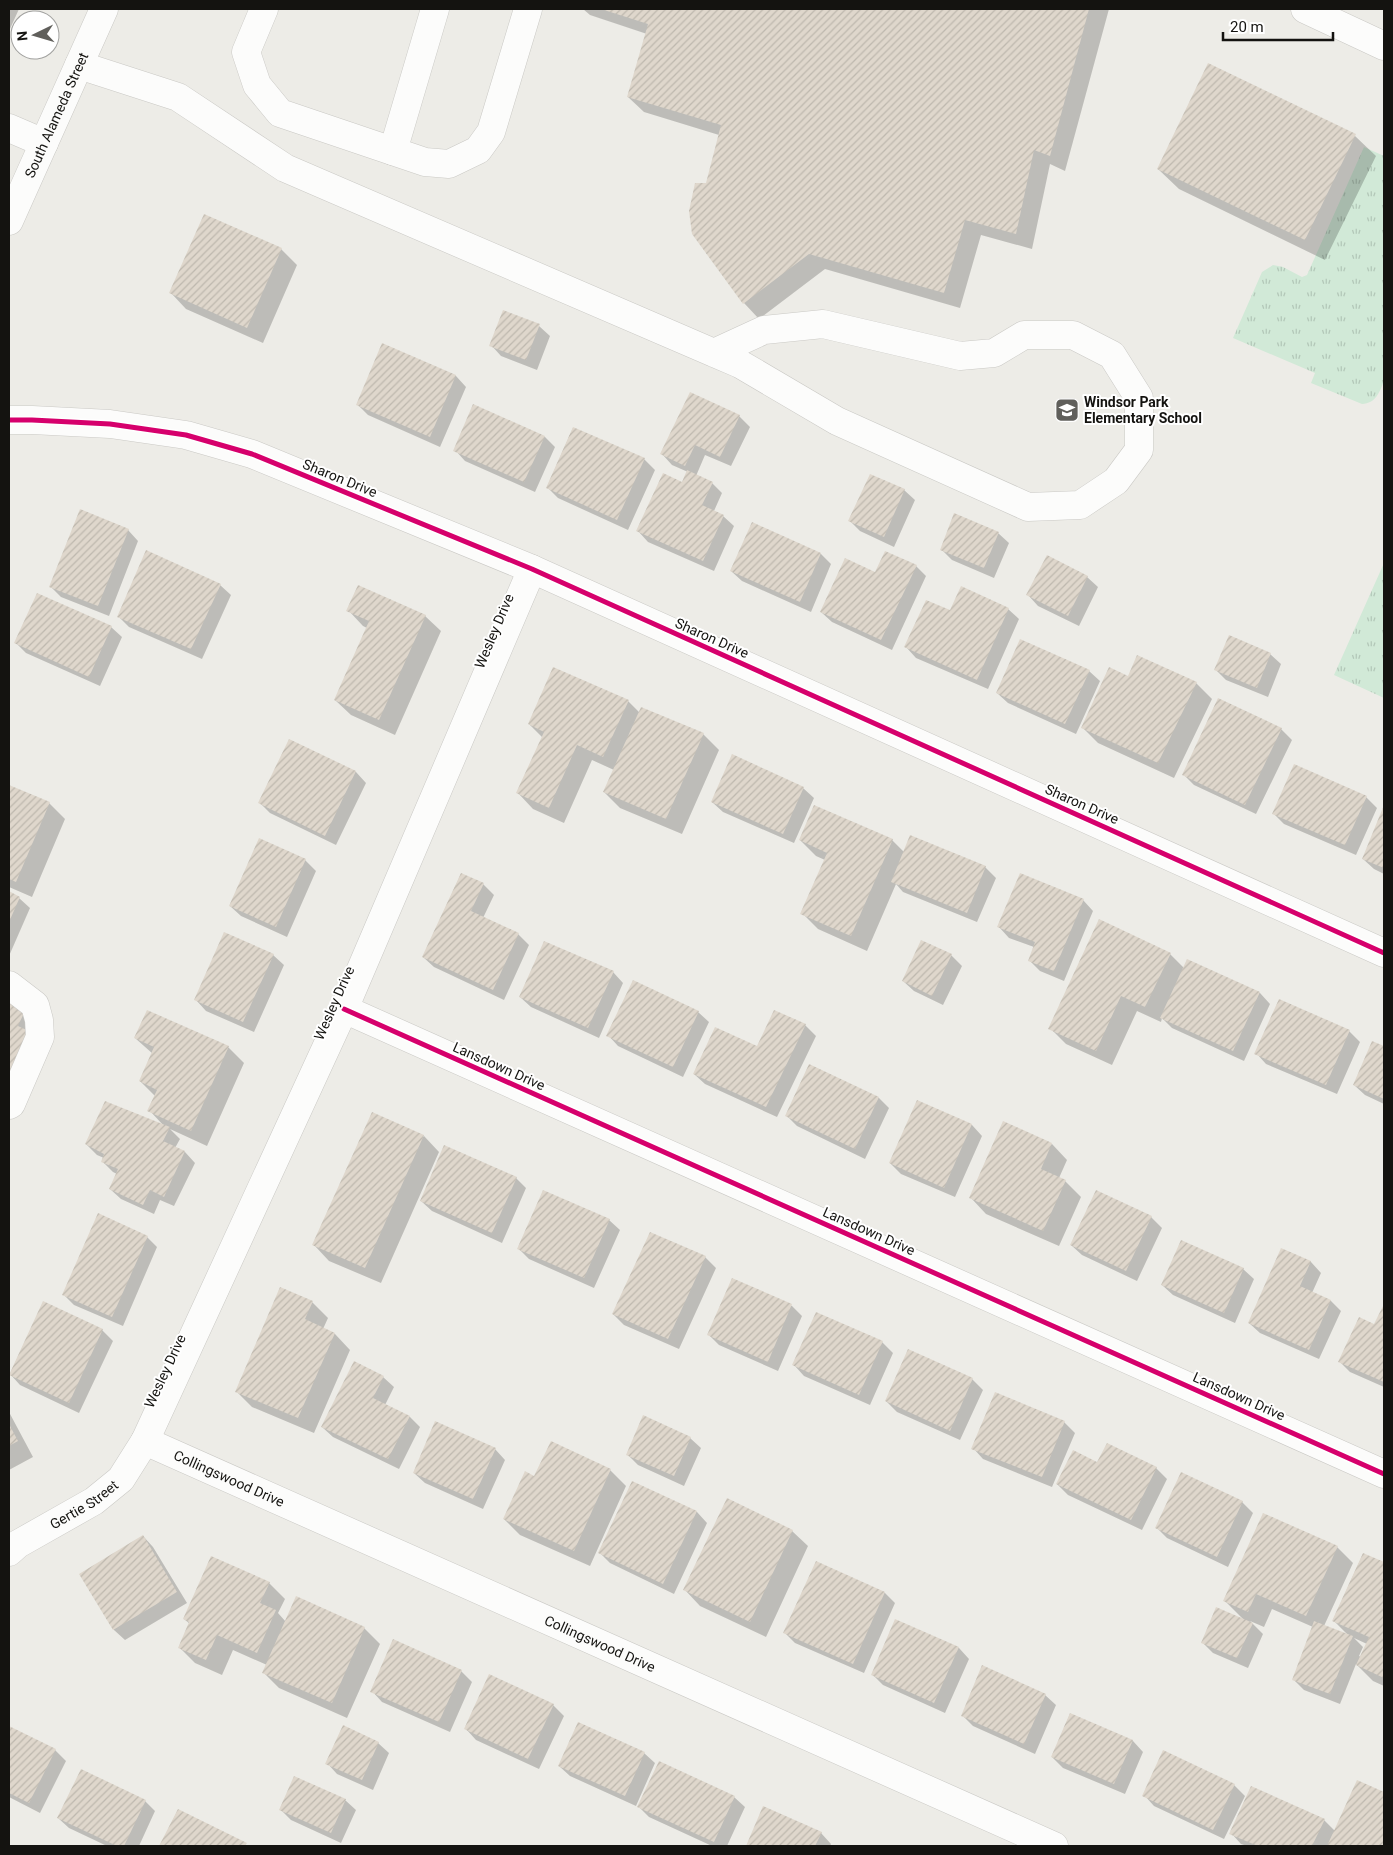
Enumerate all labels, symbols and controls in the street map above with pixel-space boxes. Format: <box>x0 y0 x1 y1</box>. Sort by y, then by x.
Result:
north arrow <box>10 10 60 60</box>
scale bar <box>1223 10 1333 42</box>
text: 20 m <box>1230 18 1264 36</box>
text: N <box>14 31 30 42</box>
street label: South Alameda Street <box>21 50 92 180</box>
place label: Windsor Park Elementary School <box>1084 394 1202 426</box>
school or university icon: Windsor Park Elementary School <box>1054 397 1080 423</box>
street label: Sharon Drive <box>300 456 380 500</box>
street label: Wesley Drive <box>471 591 517 671</box>
street label: Sharon Drive <box>673 615 751 661</box>
street label: Sharon Drive <box>1043 781 1121 827</box>
street label: Wesley Drive <box>311 964 357 1042</box>
street label: Lansdown Drive <box>450 1039 548 1093</box>
street label: Lansdown Drive <box>820 1204 918 1258</box>
street label: Wesley Drive <box>141 1332 189 1410</box>
street label: Lansdown Drive <box>1190 1369 1288 1423</box>
street label: Collingswood Drive <box>171 1447 287 1510</box>
street label: Gertie Street <box>47 1476 122 1532</box>
street label: Collingswood Drive <box>542 1612 658 1675</box>

